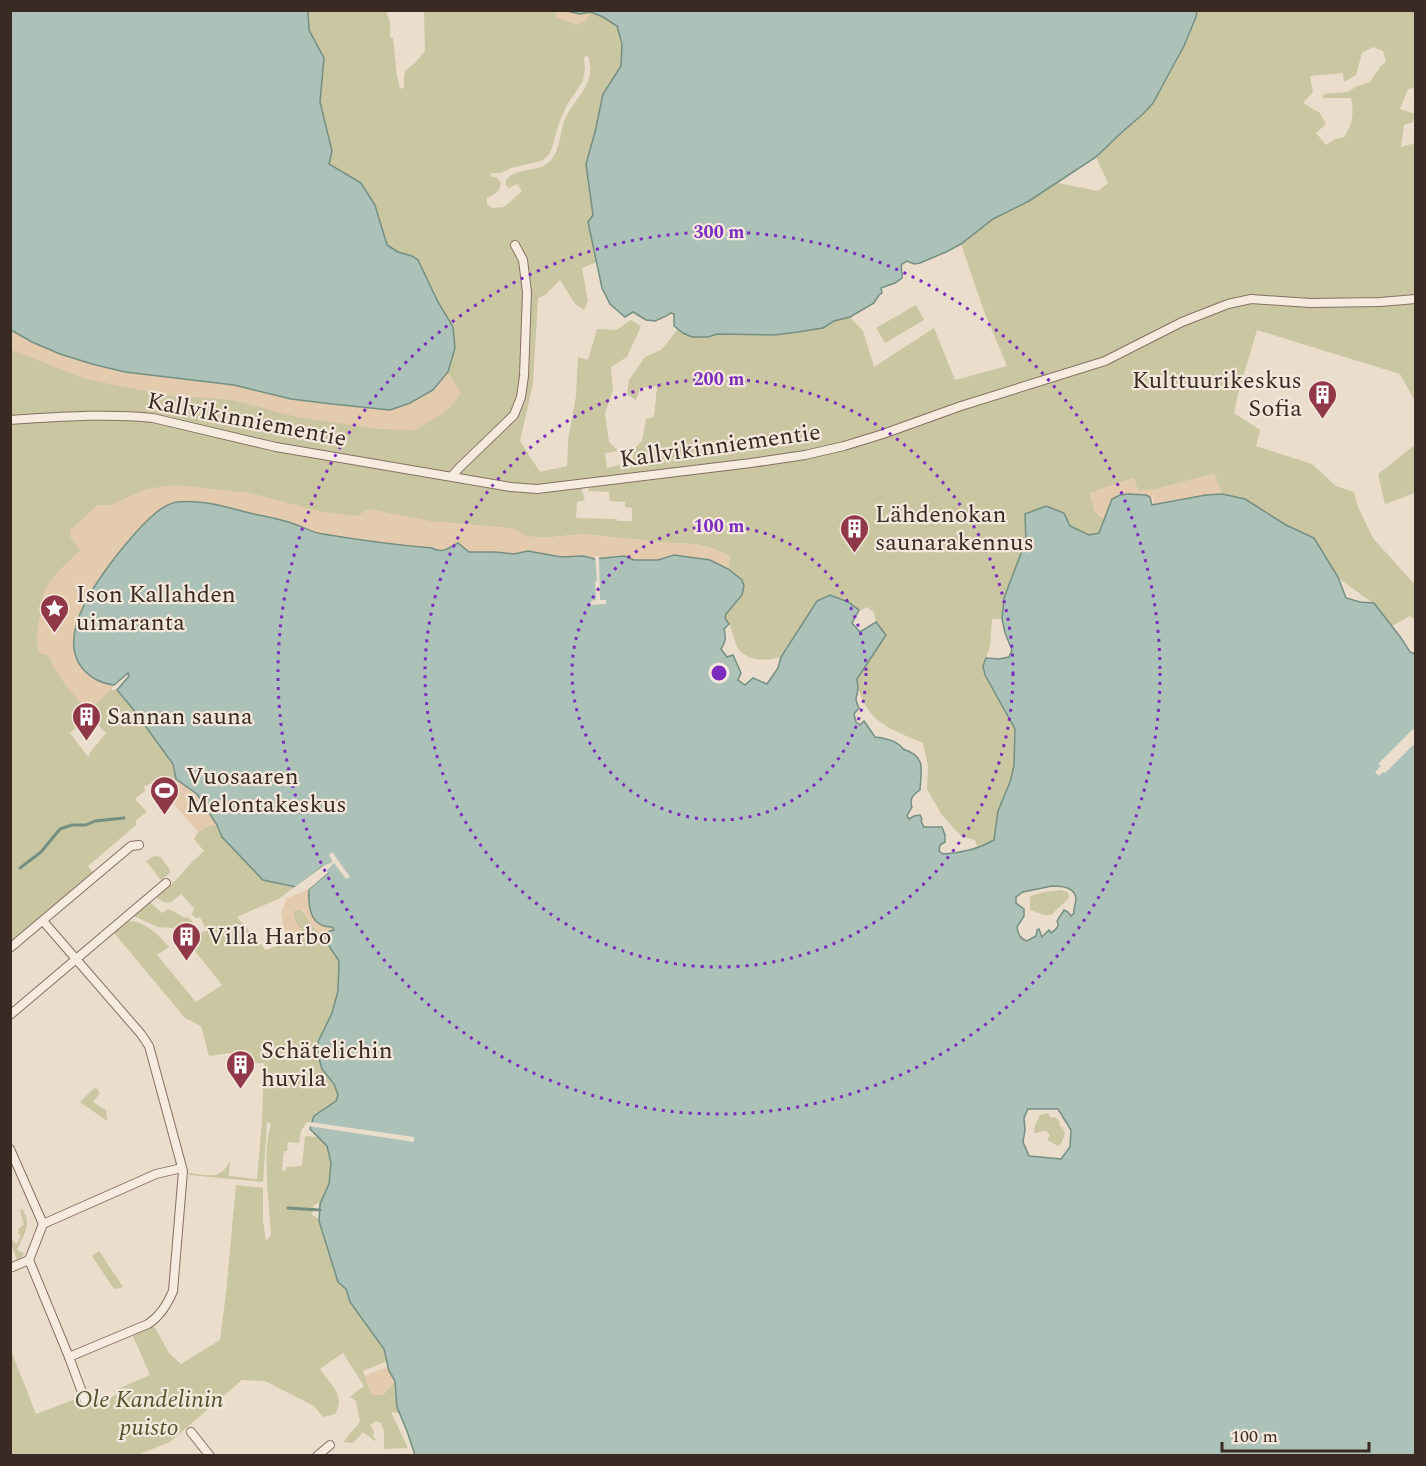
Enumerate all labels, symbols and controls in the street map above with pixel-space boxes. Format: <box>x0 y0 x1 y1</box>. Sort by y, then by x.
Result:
text: 300 m <box>693 219 745 246</box>
place label: Kulttuurikeskus Sofia <box>1132 363 1302 427</box>
text: 200 m <box>693 366 745 393</box>
building icon: Kulttuurikeskus Sofia <box>1307 378 1339 420</box>
street label: Kallvikinniementie <box>144 383 350 457</box>
street label: Kallvikinniementie <box>617 414 823 478</box>
place label: Lähdenokan saunarakennus <box>875 497 1034 561</box>
building icon: Lähdenokan saunarakennus <box>838 512 870 554</box>
text: 100 m <box>693 513 745 540</box>
place label: Ison Kallahden uimaranta <box>76 577 236 641</box>
place icon: Ison Kallahden uimaranta <box>39 592 71 634</box>
centre of rings <box>709 663 729 683</box>
place label: Sannan sauna <box>107 699 253 735</box>
building icon: Sannan sauna <box>70 700 102 742</box>
place label: Vuosaaren Melontakeskus <box>186 759 347 823</box>
sports icon: Vuosaaren Melontakeskus <box>149 774 181 816</box>
place label: Villa Harbo <box>207 919 331 955</box>
building icon: Villa Harbo <box>170 920 202 962</box>
place label: Schätelichin huvila <box>261 1033 393 1097</box>
building icon: Schätelichin huvila <box>224 1048 256 1090</box>
park label: Ole Kandelinin puisto <box>74 1382 224 1446</box>
scale bar <box>1222 1415 1369 1453</box>
text: 100 m <box>1231 1423 1278 1450</box>

